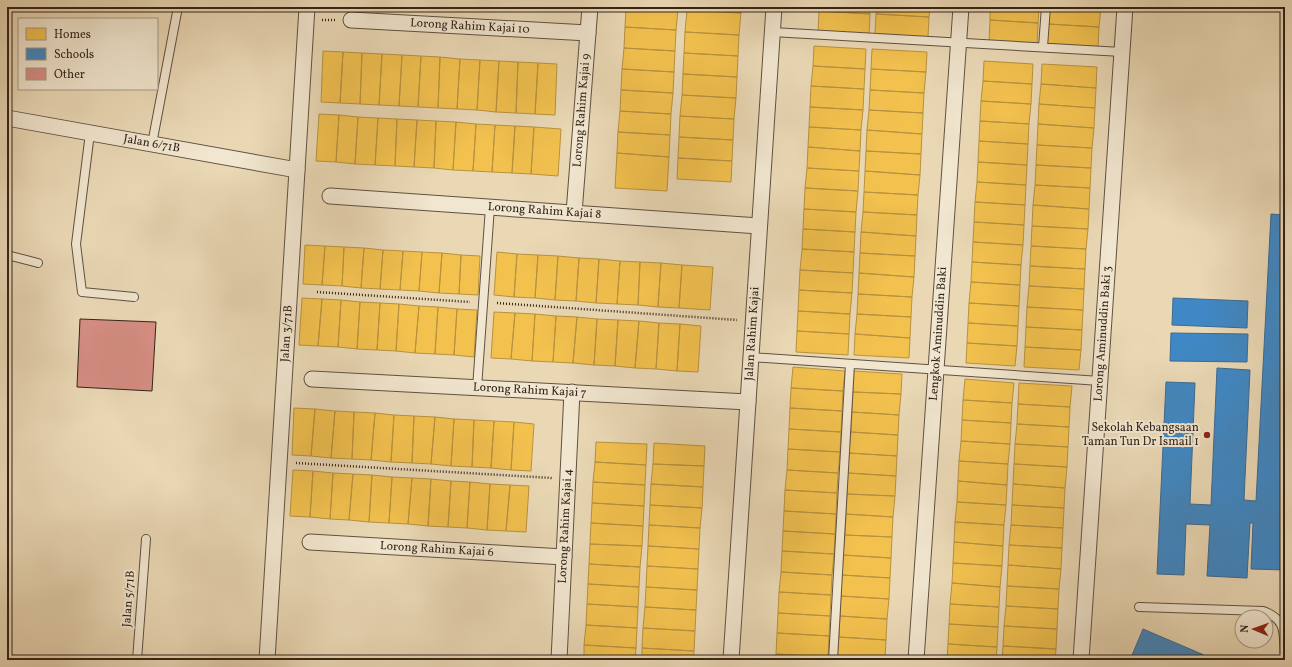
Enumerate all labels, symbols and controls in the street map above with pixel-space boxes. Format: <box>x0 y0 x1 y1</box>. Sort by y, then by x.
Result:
street label: Lorong Rahim Kajai 10 <box>410 15 530 38</box>
legend <box>18 18 158 90</box>
text: Homes <box>54 27 91 43</box>
text: Schools <box>54 47 94 63</box>
street label: Lorong Rahim Kajai 9 <box>570 53 594 168</box>
text: Other <box>54 67 85 83</box>
street label: Jalan 6/71B <box>122 131 181 157</box>
street label: Lorong Rahim Kajai 8 <box>487 199 602 223</box>
street label: Lorong Aminuddin Baki 3 <box>1090 265 1116 402</box>
street label: Lengkok Aminuddin Baki <box>926 266 951 401</box>
street label: Jalan Rahim Kajai <box>741 286 764 381</box>
street label: Jalan 3/71B <box>277 305 297 363</box>
street label: Lorong Rahim Kajai 7 <box>473 380 587 401</box>
place label: Sekolah Kebangsaan Taman Tun Dr Ismail 1 <box>1082 420 1199 450</box>
marker: Sekolah Kebangsaan Taman Tun Dr Ismail 1 <box>1202 430 1212 440</box>
street label: Lorong Rahim Kajai 4 <box>555 468 576 584</box>
street label: Lorong Rahim Kajai 6 <box>379 538 494 561</box>
street label: Jalan 5/71B <box>119 570 139 628</box>
north arrow <box>1234 609 1274 649</box>
text: N <box>1238 624 1253 633</box>

